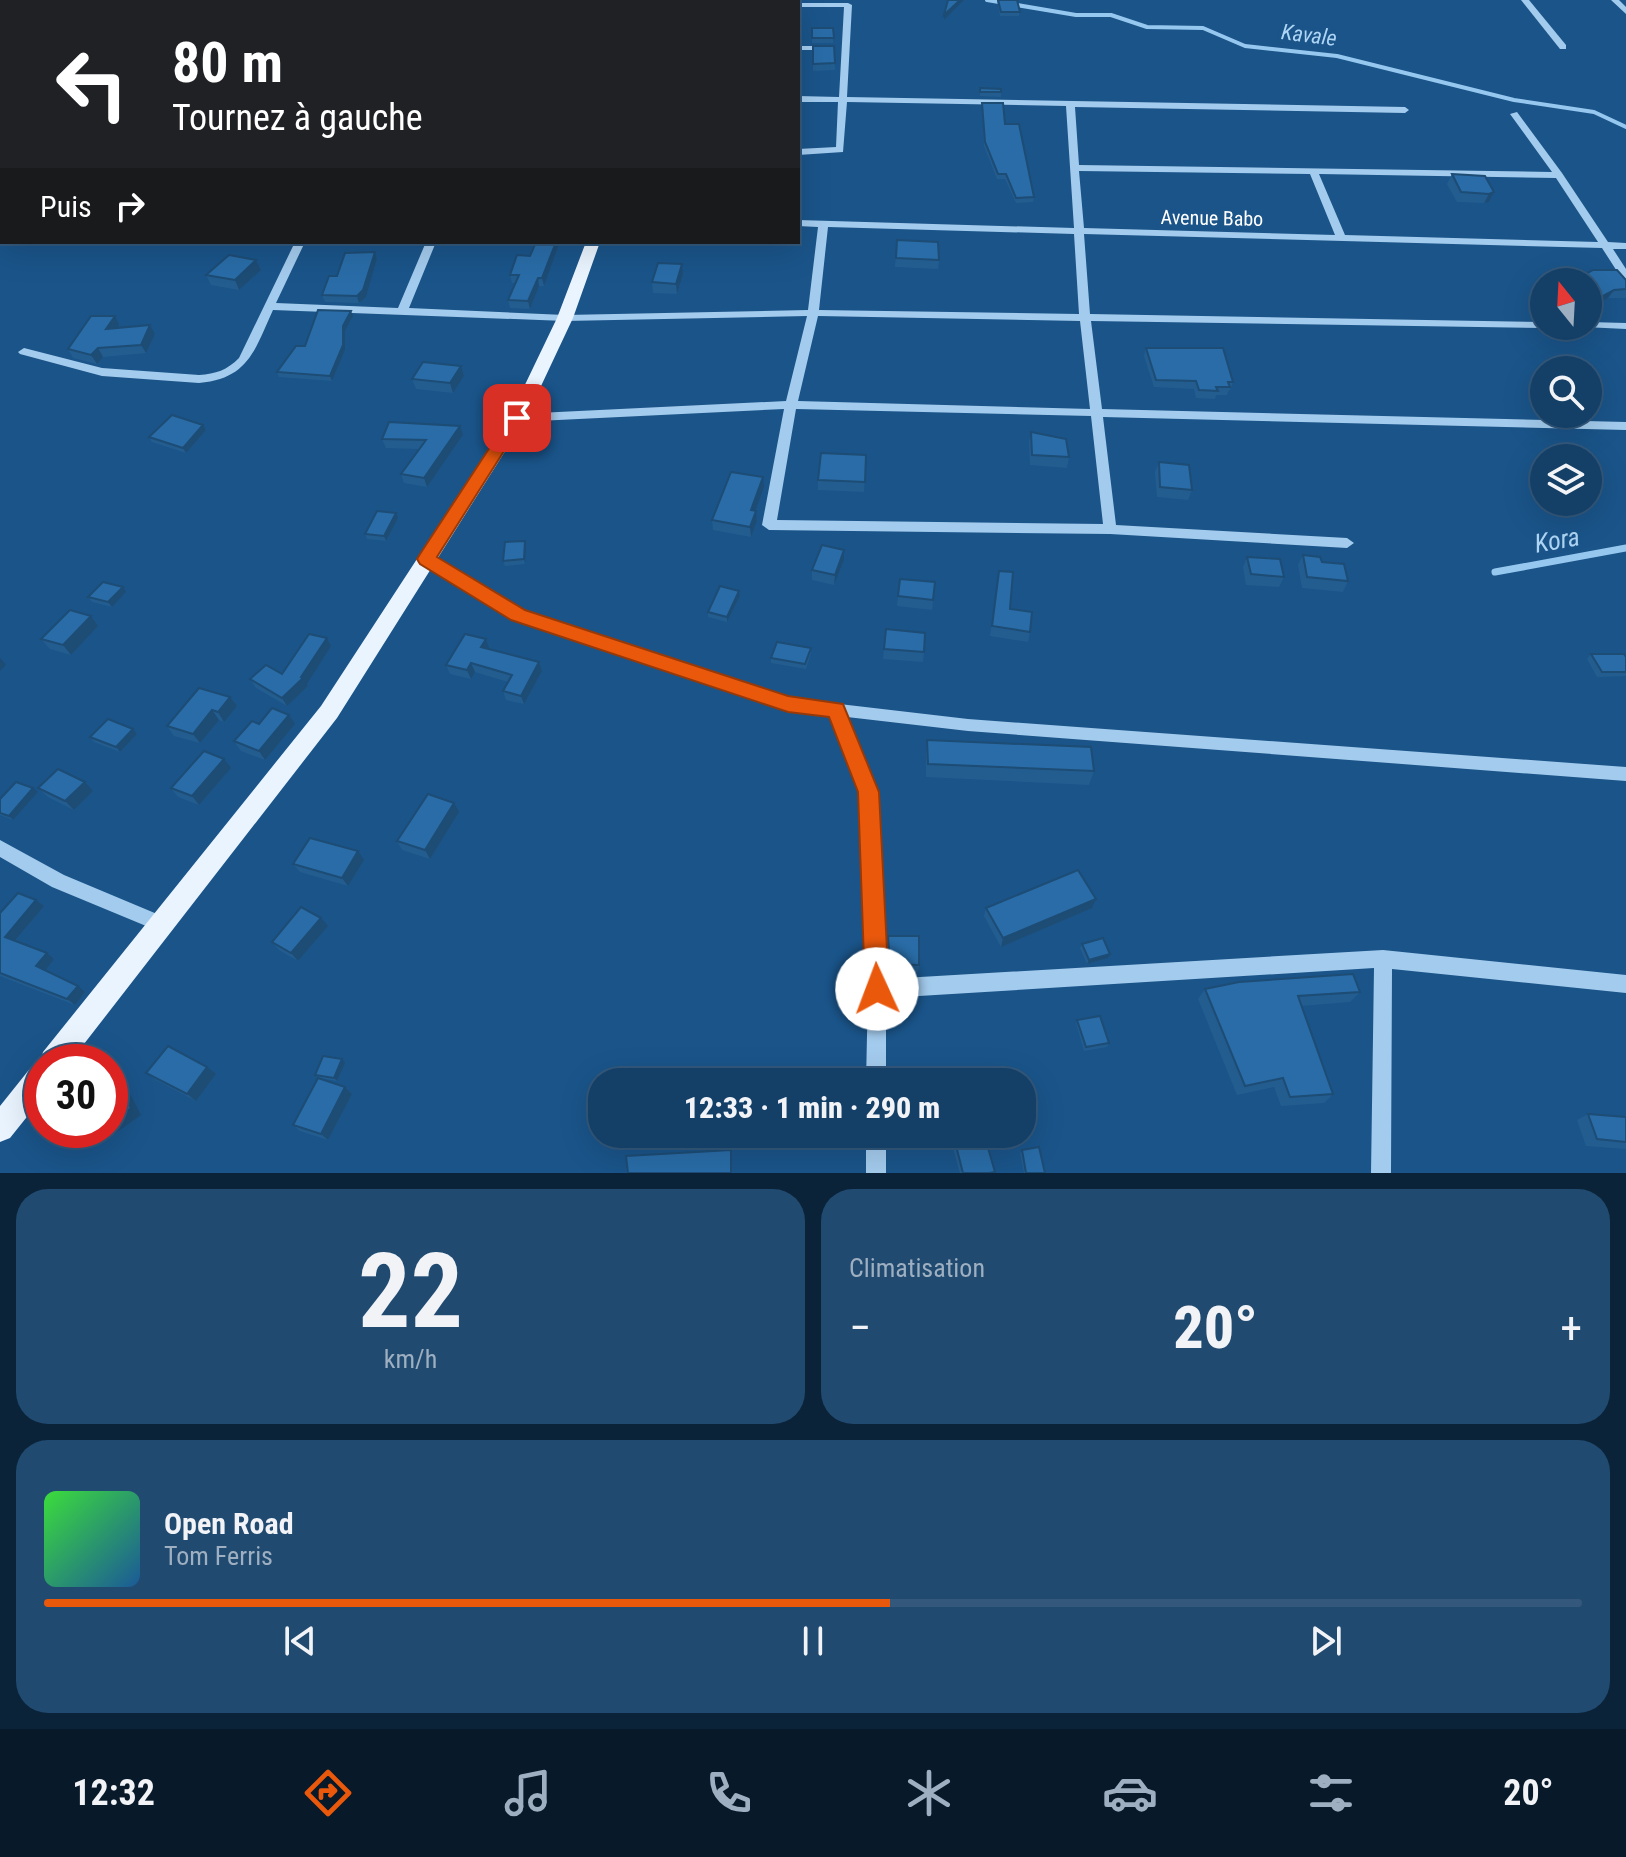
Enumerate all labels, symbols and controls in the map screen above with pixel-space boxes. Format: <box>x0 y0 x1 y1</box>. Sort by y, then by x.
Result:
water label: Kavale <box>1280 19 1338 51</box>
text: 80 m <box>172 30 283 96</box>
icon: left <box>40 32 144 136</box>
text: Tournez à gauche <box>172 97 423 139</box>
icon: right <box>108 184 152 228</box>
text: Puis <box>40 189 92 224</box>
street label: Avenue Babo <box>1161 205 1263 231</box>
north arrow <box>1530 268 1602 340</box>
map controls <box>1530 268 1602 516</box>
button: search <box>1530 356 1602 428</box>
pin <box>483 384 551 452</box>
icon: arrive <box>495 396 539 440</box>
button: layers <box>1530 444 1602 516</box>
water label: Kora <box>1532 521 1582 559</box>
position arrow <box>835 947 919 1031</box>
speed limit sign: 30 <box>24 1044 128 1148</box>
text: 12:33 · 1 min · 290 m <box>684 1090 940 1125</box>
text: 22 <box>358 1231 463 1352</box>
text: Climatisation <box>849 1253 985 1283</box>
text: 20° <box>1173 1292 1258 1363</box>
text: − <box>849 1302 871 1354</box>
text: + <box>1560 1302 1582 1354</box>
text: km/h <box>384 1344 437 1374</box>
text: Open Road <box>164 1506 294 1541</box>
text: Tom Ferris <box>164 1541 273 1571</box>
icon: previous <box>278 1619 322 1663</box>
icon: pause <box>791 1619 835 1663</box>
icon: next <box>1304 1619 1348 1663</box>
icon: directions <box>300 1765 356 1821</box>
icon: music <box>500 1765 556 1821</box>
icon: phone <box>701 1765 757 1821</box>
icon: climate <box>901 1765 957 1821</box>
icon: car <box>1102 1765 1158 1821</box>
icon: filters <box>1303 1765 1359 1821</box>
text: 12:32 <box>72 1772 155 1814</box>
text: 20° <box>1503 1772 1554 1814</box>

